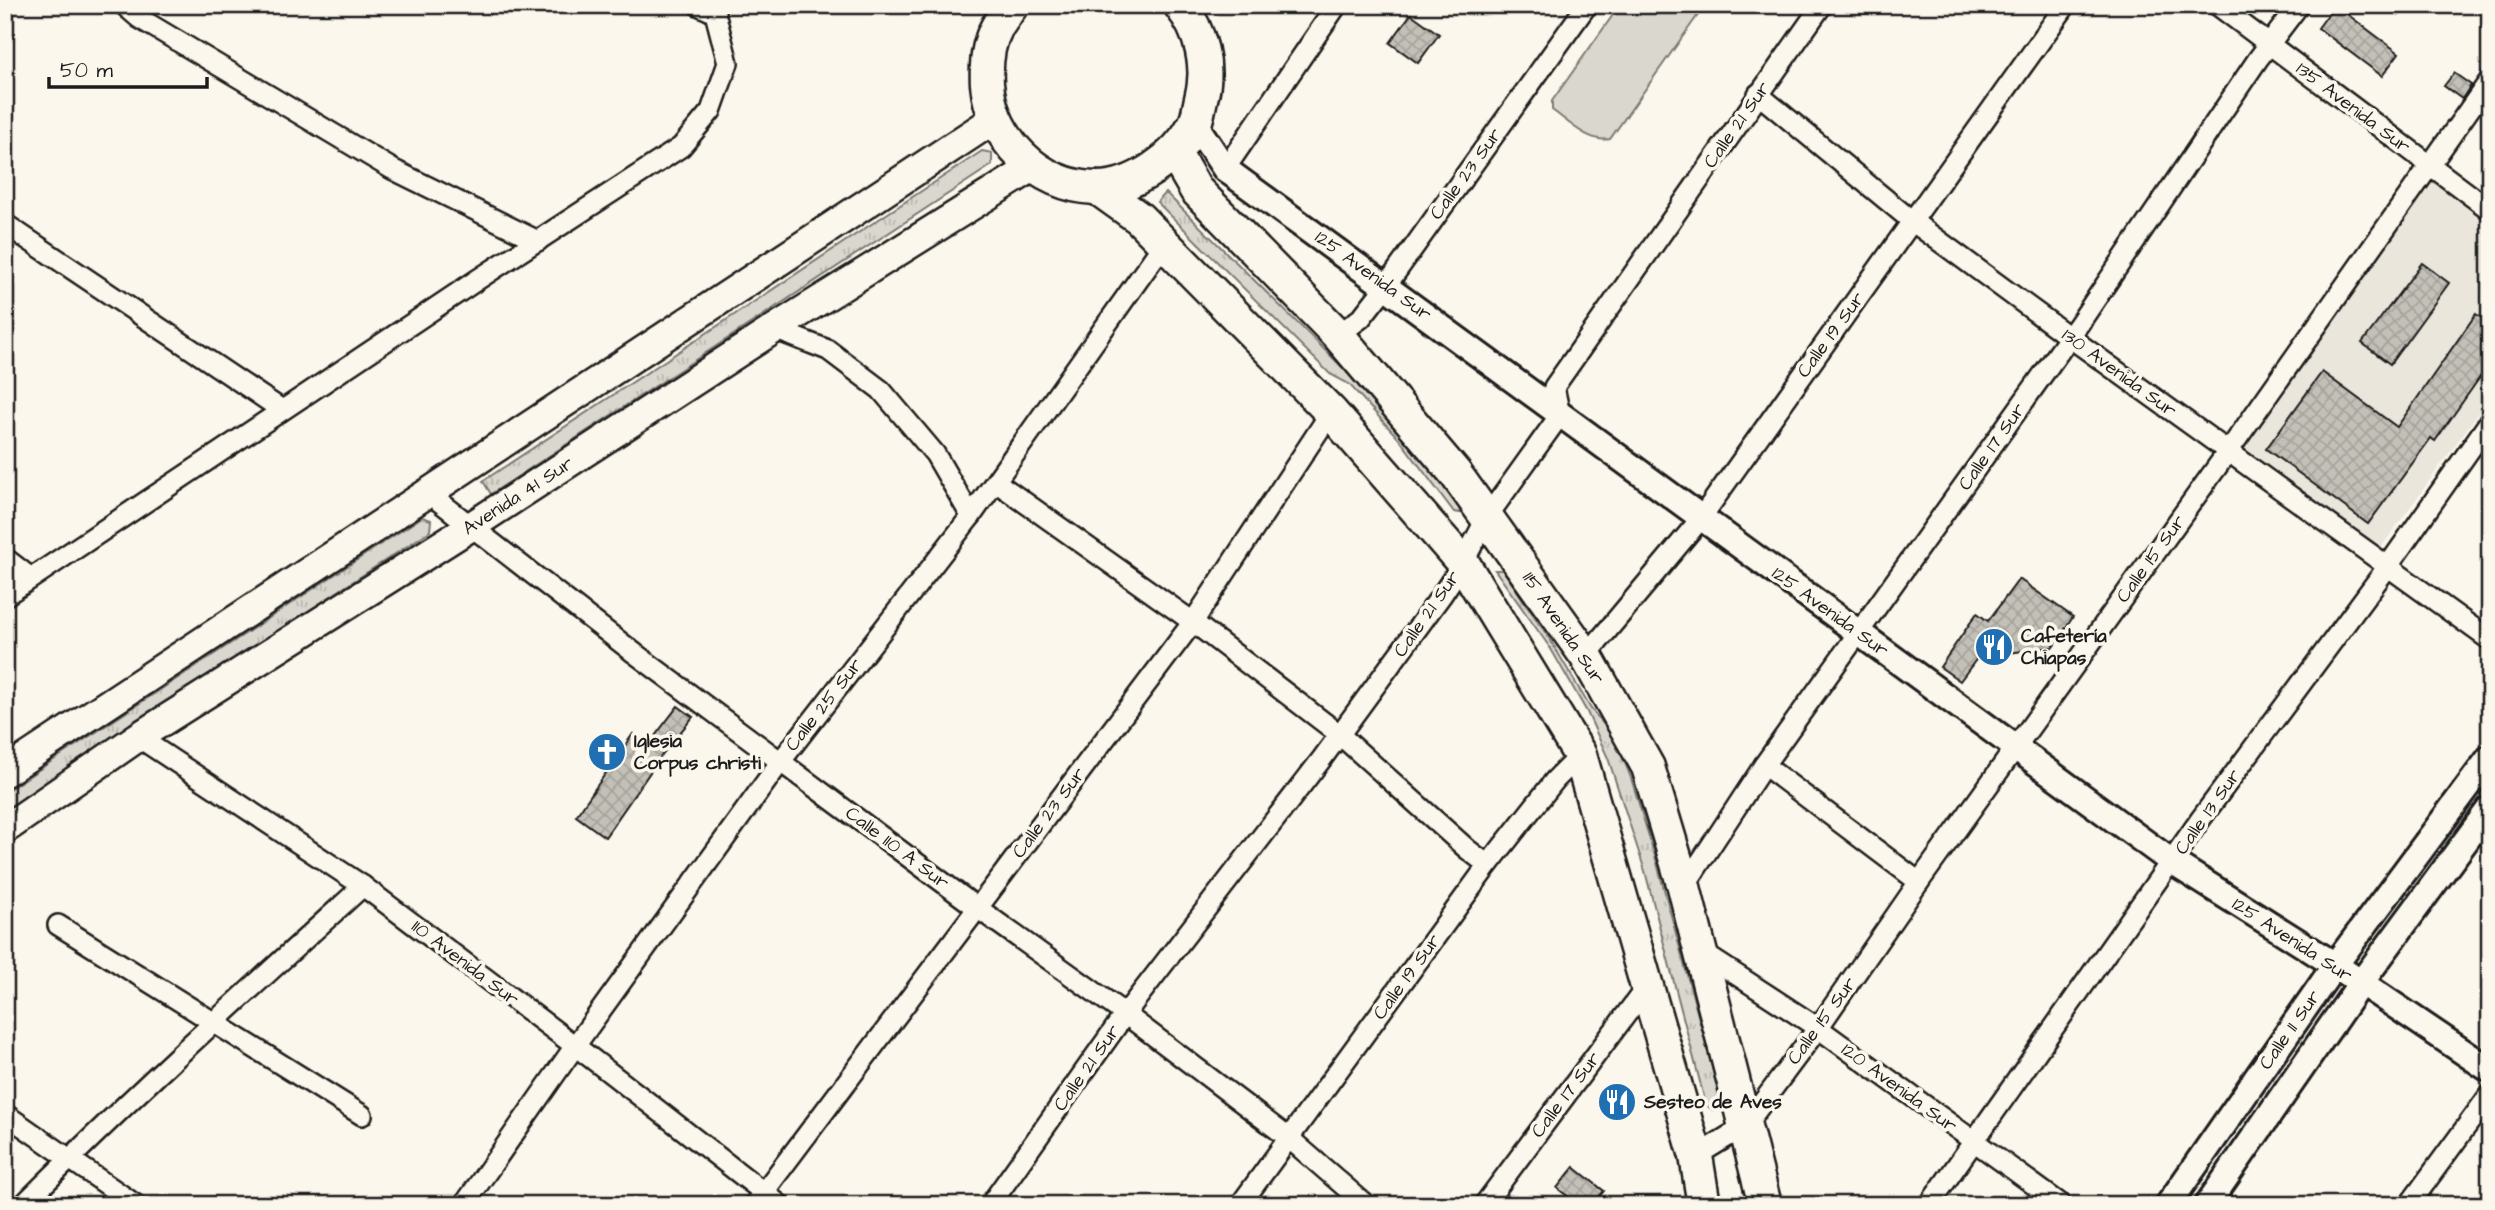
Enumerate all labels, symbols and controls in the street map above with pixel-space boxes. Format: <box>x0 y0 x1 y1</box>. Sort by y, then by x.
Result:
scale bar <box>49 46 206 90</box>
text: 50 m <box>60 56 114 85</box>
street label: 135 Avenida Sur <box>2290 56 2416 160</box>
street label: Calle 21 Sur <box>1697 76 1777 174</box>
street label: Calle 23 Sur <box>1423 122 1509 225</box>
street label: 125 Avenida Sur <box>1309 224 1437 328</box>
street label: Calle 19 Sur <box>1791 286 1872 383</box>
street label: 130 Avenida Sur <box>2056 322 2182 424</box>
street label: Calle 17 Sur <box>1952 397 2032 496</box>
street label: Avenida 41 Sur <box>457 450 579 542</box>
street label: Calle 15 Sur <box>2110 509 2192 609</box>
street label: 125 Avenida Sur <box>1766 560 1894 664</box>
street label: Calle 21 Sur <box>1387 565 1467 663</box>
street label: 115 Avenida Sur <box>1515 567 1611 690</box>
place label: Cafetería Chiapas <box>2021 623 2107 672</box>
restaurant icon: Cafetería Chiapas <box>1973 626 2015 668</box>
street label: Calle 25 Sur <box>779 652 869 757</box>
place label: Iglesia Corpus christi <box>634 728 761 777</box>
church icon: Iglesia Corpus christi <box>586 731 628 773</box>
street label: Calle 23 Sur <box>1006 762 1092 864</box>
street label: Calle 13 Sur <box>2169 763 2248 860</box>
street label: Calle 110 A Sur <box>840 800 955 896</box>
street label: 125 Avenida Sur <box>2227 891 2358 989</box>
street label: 110 Avenida Sur <box>406 914 525 1013</box>
street label: Calle 19 Sur <box>1367 928 1448 1025</box>
street label: Calle 15 Sur <box>1781 971 1863 1071</box>
street label: Calle 11 Sur <box>2253 984 2328 1075</box>
street label: Calle 21 Sur <box>1047 1019 1127 1117</box>
street label: 120 Avenida Sur <box>1836 1037 1963 1139</box>
street label: Calle 17 Sur <box>1525 1046 1607 1143</box>
restaurant icon: Sesteo de Aves <box>1596 1081 1638 1123</box>
place label: Sesteo de Aves <box>1643 1089 1782 1116</box>

